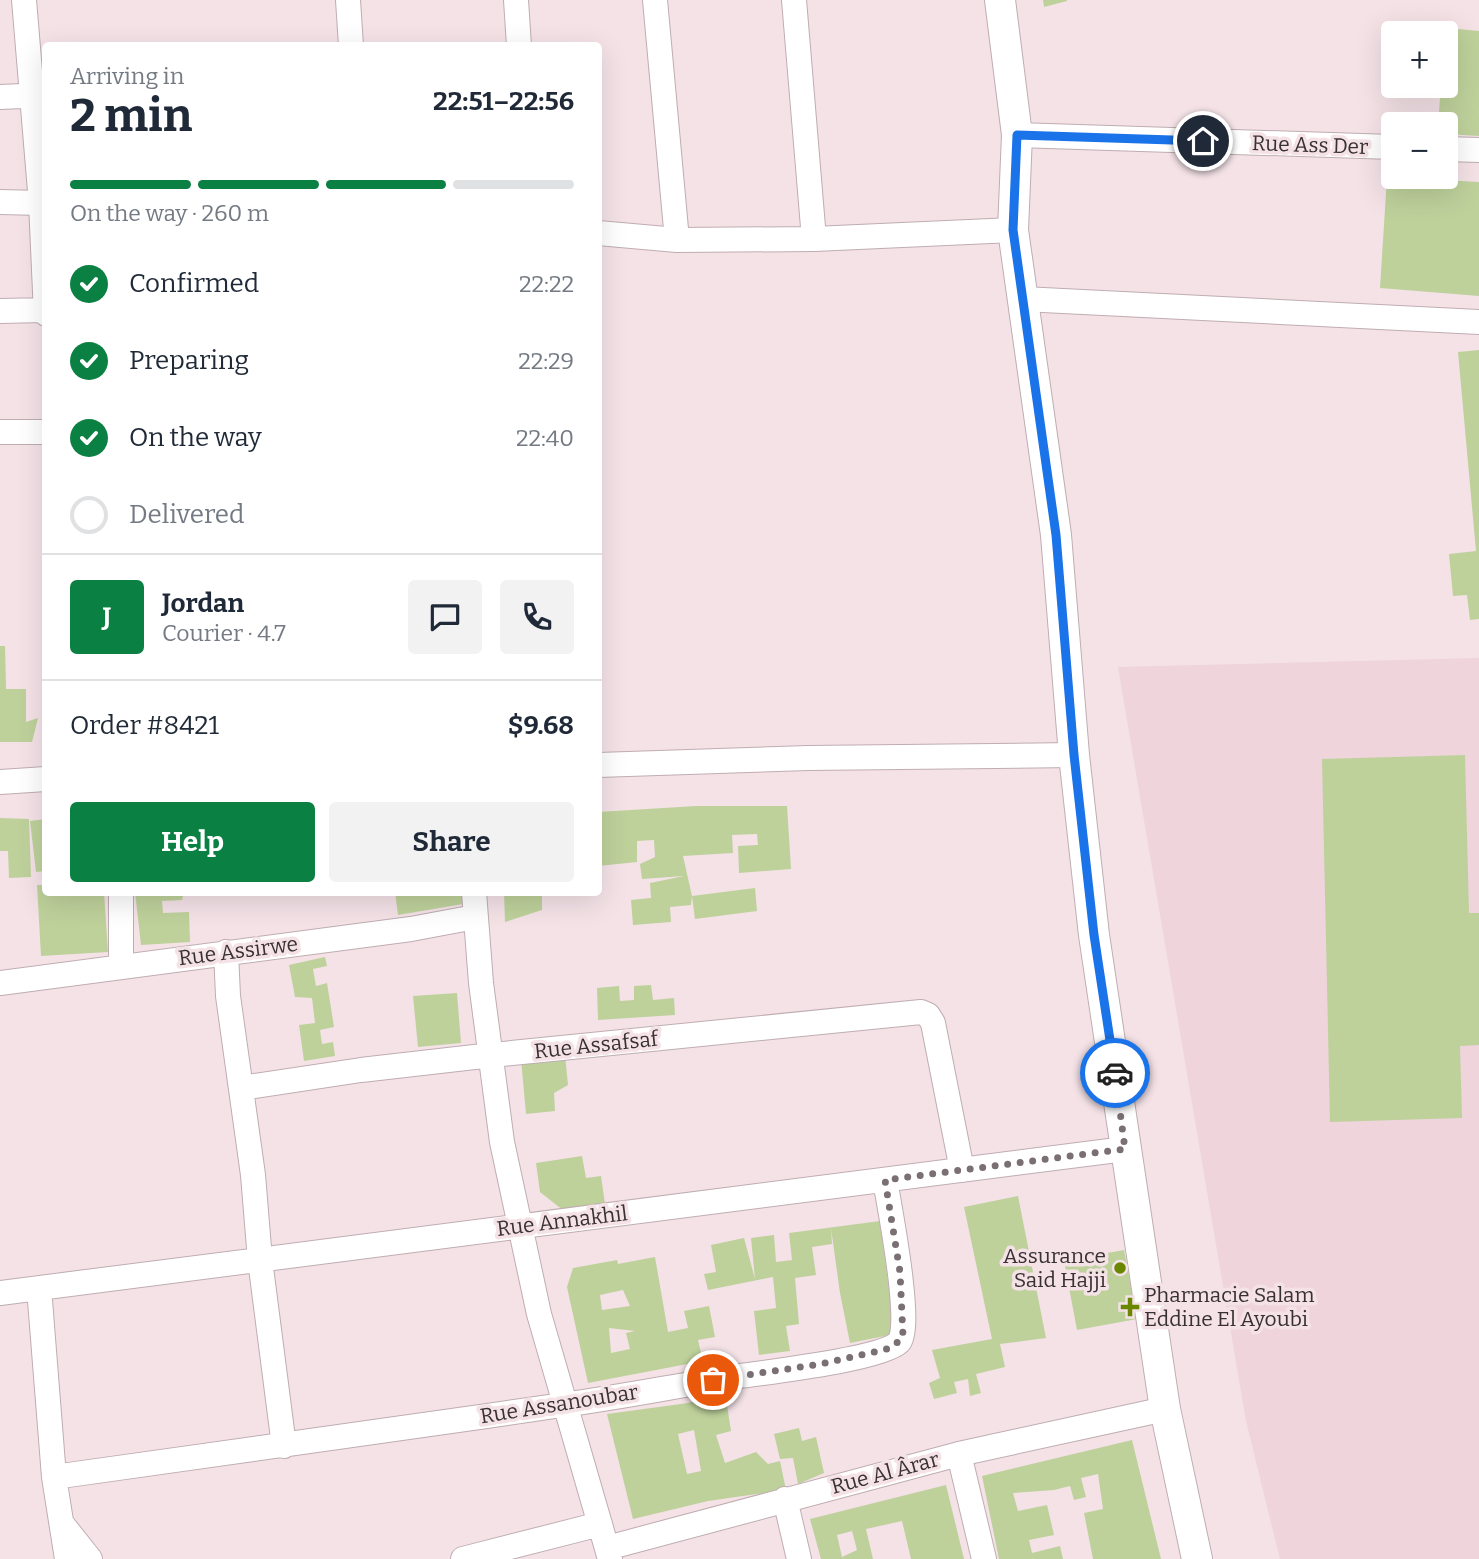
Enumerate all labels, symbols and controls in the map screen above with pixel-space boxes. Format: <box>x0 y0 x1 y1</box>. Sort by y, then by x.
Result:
map controls <box>1381 21 1458 189</box>
button: + <box>1381 21 1458 98</box>
text: Arriving in <box>70 62 184 90</box>
text: 22:51–22:56 <box>433 86 574 117</box>
text: 2 min <box>70 88 192 143</box>
pin <box>1173 111 1233 171</box>
button: − <box>1381 112 1458 189</box>
icon: home <box>1184 122 1222 160</box>
street label: Rue Ass Der <box>1251 130 1369 160</box>
text: On the way · 260 m <box>70 199 269 227</box>
icon: check <box>70 265 108 303</box>
text: Confirmed <box>129 268 259 299</box>
text: 22:22 <box>519 270 574 298</box>
icon: check <box>70 342 108 380</box>
text: Preparing <box>129 345 249 376</box>
text: 22:29 <box>518 347 574 375</box>
icon: check <box>70 419 108 457</box>
text: On the way <box>129 422 262 453</box>
text: 22:40 <box>516 424 574 452</box>
text: Delivered <box>129 499 244 530</box>
button: chat <box>408 580 482 654</box>
button: phone <box>500 580 574 654</box>
text: Jordan <box>162 588 244 619</box>
text: J <box>103 602 111 633</box>
text: Courier · 4.7 <box>162 619 286 647</box>
text: Order #8421 <box>70 710 219 741</box>
text: $9.68 <box>508 710 574 741</box>
button: Help <box>70 802 315 882</box>
button: Share <box>329 802 574 882</box>
street label: Rue Assirwe <box>177 931 299 971</box>
street label: Rue Assafsaf <box>533 1025 661 1064</box>
courier <box>1080 1038 1150 1108</box>
icon: car <box>1096 1054 1134 1092</box>
street label: Rue Annakhil <box>495 1200 629 1242</box>
place label: Assurance Said Hajji <box>1003 1243 1106 1293</box>
marker: Assurance Said Hajji <box>1112 1260 1128 1276</box>
place label: Pharmacie Salam Eddine El Ayoubi <box>1144 1282 1315 1332</box>
marker: Pharmacie Salam Eddine El Ayoubi <box>1122 1299 1138 1315</box>
pin <box>683 1350 743 1410</box>
icon: bag <box>694 1361 732 1399</box>
street label: Rue Assanoubar <box>478 1379 640 1429</box>
street label: Rue Al Ârar <box>828 1446 942 1500</box>

